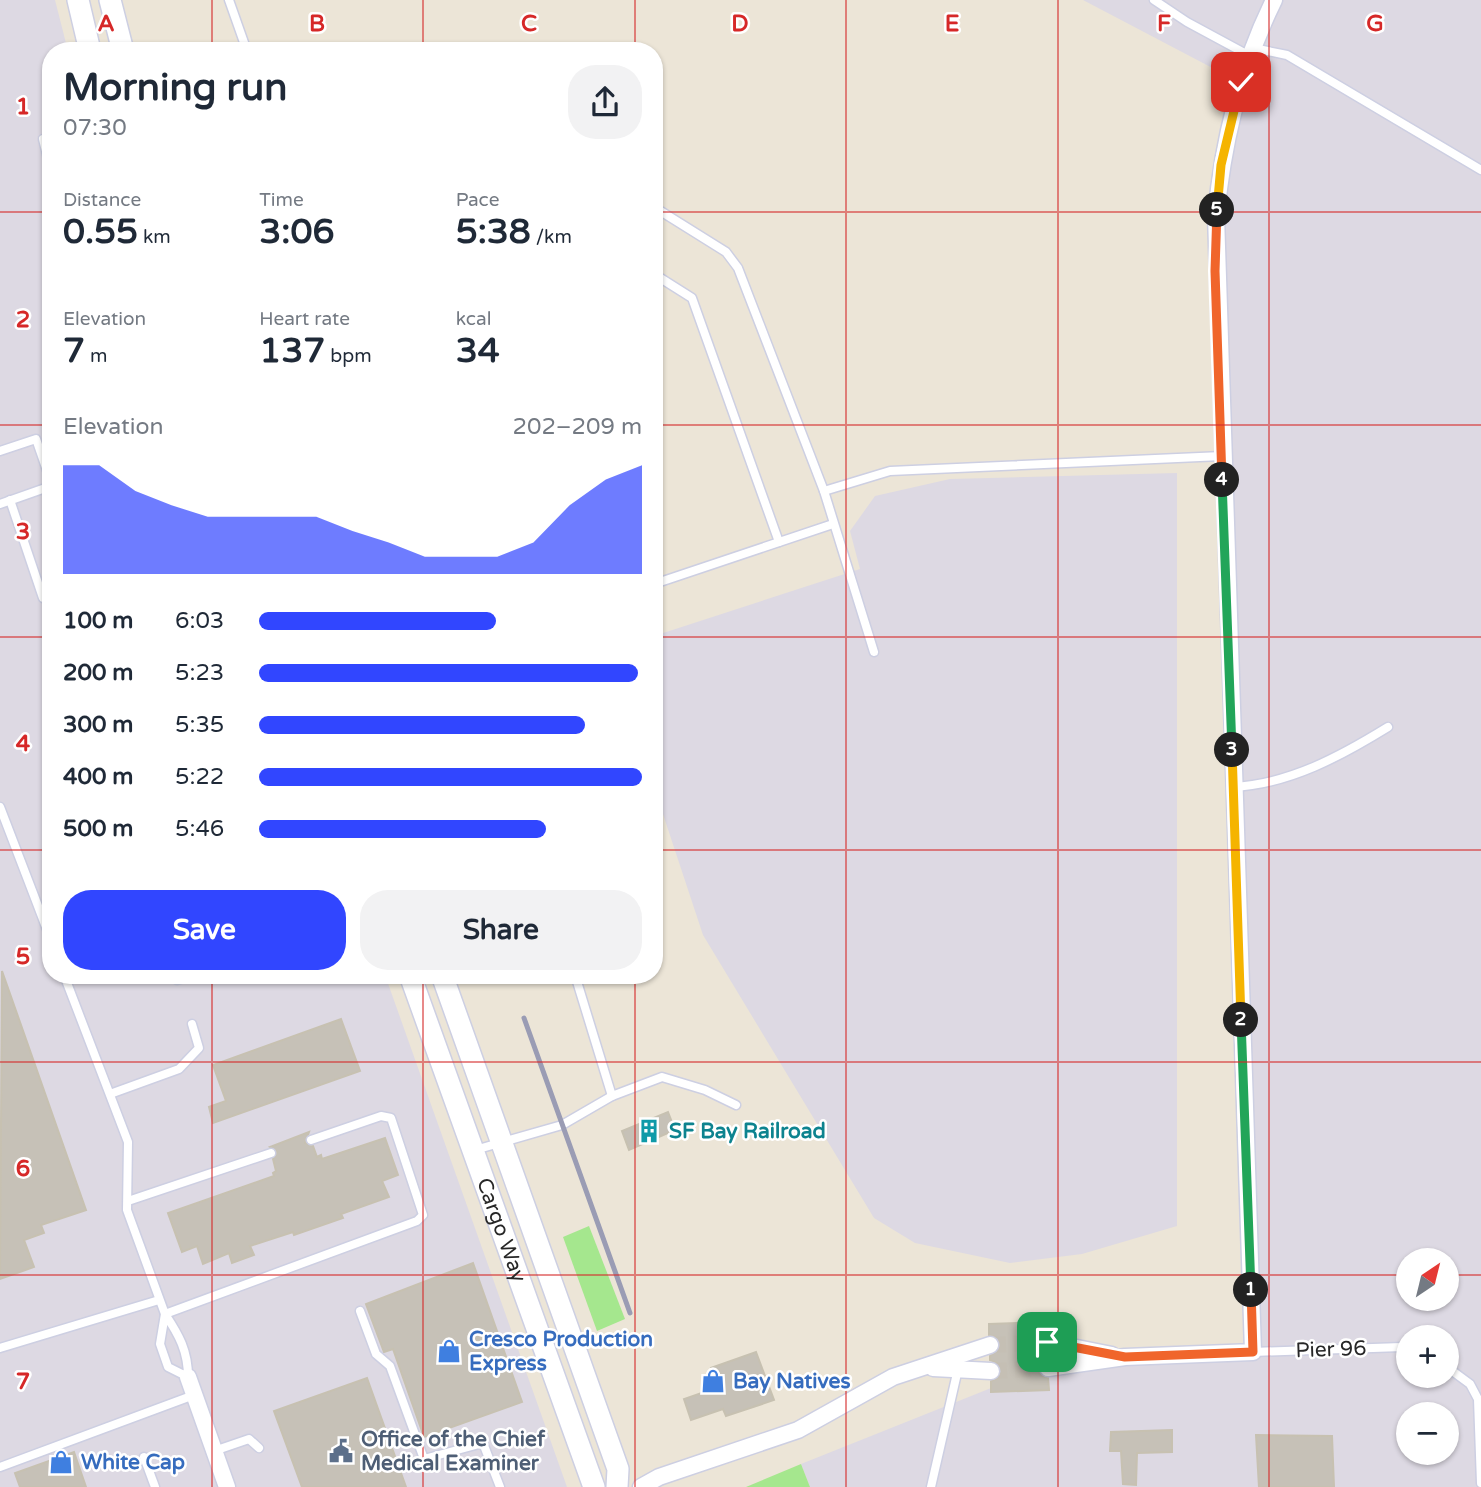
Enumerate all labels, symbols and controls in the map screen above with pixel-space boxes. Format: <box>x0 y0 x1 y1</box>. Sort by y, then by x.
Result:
text: A <box>97 10 115 38</box>
text: B <box>309 10 325 38</box>
text: C <box>521 10 537 38</box>
text: D <box>731 10 749 38</box>
text: E <box>945 10 959 38</box>
text: F <box>1157 10 1171 38</box>
text: G <box>1366 10 1384 38</box>
pin <box>1211 52 1271 112</box>
icon: check <box>1222 63 1260 101</box>
text: Morning run <box>63 65 287 111</box>
button: share <box>568 65 642 139</box>
text: 1 <box>16 93 30 121</box>
text: 07:30 <box>63 114 127 142</box>
text: Distance <box>63 189 141 211</box>
text: Time <box>259 189 304 211</box>
text: Pace <box>456 189 499 211</box>
pin: 5 <box>1200 192 1234 228</box>
text: 5 <box>1211 198 1222 220</box>
text: 0.55 <box>63 211 138 253</box>
text: 3:06 <box>259 211 334 253</box>
text: 5:38 <box>456 211 531 253</box>
text: km <box>138 226 171 248</box>
text: /km <box>531 226 572 248</box>
text: 2 <box>16 306 30 334</box>
text: Elevation <box>63 308 146 330</box>
text: Heart rate <box>259 308 350 330</box>
text: kcal <box>456 308 491 330</box>
text: 7 <box>63 330 85 372</box>
text: 137 <box>259 330 325 372</box>
text: 34 <box>456 330 500 372</box>
text: m <box>85 345 107 367</box>
text: bpm <box>325 345 372 367</box>
text: Elevation <box>63 413 164 441</box>
text: 202–209 m <box>513 413 642 441</box>
pin: 4 <box>1204 462 1240 498</box>
text: 4 <box>1216 468 1227 490</box>
text: 3 <box>16 518 30 546</box>
text: 100 m <box>63 607 133 635</box>
text: 6:03 <box>175 607 224 635</box>
text: 200 m <box>63 659 133 687</box>
text: 5:23 <box>175 659 224 687</box>
text: 300 m <box>63 711 133 739</box>
text: 5:35 <box>175 711 224 739</box>
text: 4 <box>16 730 31 758</box>
pin: 3 <box>1214 732 1250 768</box>
text: 3 <box>1226 738 1237 760</box>
text: 400 m <box>63 763 133 791</box>
text: 5:22 <box>175 763 224 791</box>
text: 500 m <box>63 815 133 843</box>
text: 5:46 <box>175 815 224 843</box>
button: Save <box>63 890 346 970</box>
button: Share <box>360 890 642 970</box>
text: 5 <box>16 943 30 971</box>
pin: 2 <box>1224 1002 1258 1038</box>
text: 2 <box>1235 1008 1246 1030</box>
building icon: SF Bay Railroad <box>635 1117 663 1145</box>
place label: SF Bay Railroad <box>669 1119 826 1144</box>
text: 6 <box>16 1155 30 1183</box>
street label: Cargo Way <box>471 1175 531 1286</box>
north arrow <box>1396 1248 1460 1311</box>
map controls <box>1396 1248 1459 1465</box>
pin: 1 <box>1234 1272 1268 1308</box>
text: 1 <box>1245 1278 1256 1300</box>
pin <box>1017 1312 1077 1372</box>
icon: arrive <box>1028 1323 1066 1361</box>
button: + <box>1396 1325 1459 1388</box>
place label: Cresco Production Express <box>469 1327 653 1376</box>
street label: Pier 96 <box>1295 1336 1367 1363</box>
shop icon: Cresco Production Express <box>435 1337 463 1365</box>
shop icon: Bay Natives <box>699 1367 727 1395</box>
text: 7 <box>16 1368 30 1396</box>
place label: Bay Natives <box>733 1369 851 1394</box>
button: − <box>1396 1402 1459 1465</box>
place label: Office of the Chief Medical Examiner <box>361 1427 546 1476</box>
public building icon: Office of the Chief Medical Examiner <box>327 1437 355 1465</box>
shop icon: White Cap <box>47 1448 75 1476</box>
place label: White Cap <box>81 1450 185 1475</box>

